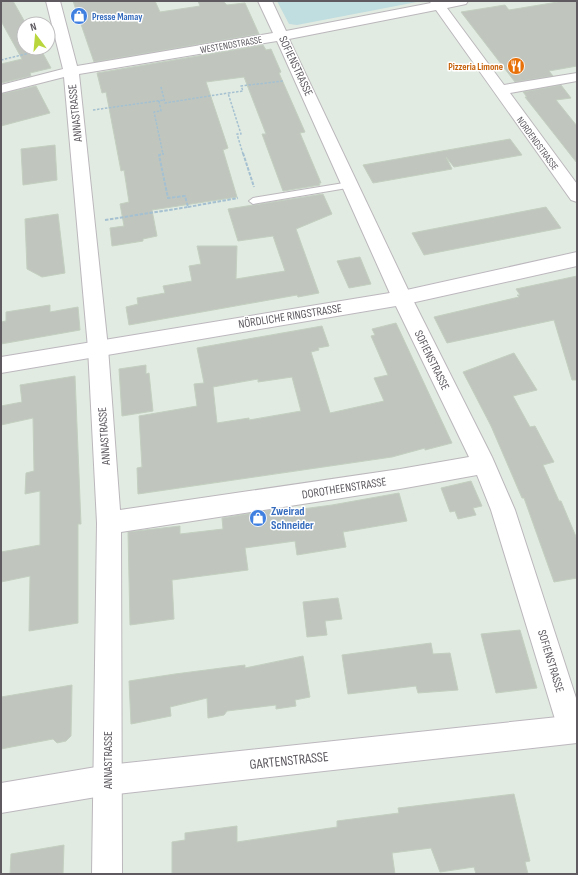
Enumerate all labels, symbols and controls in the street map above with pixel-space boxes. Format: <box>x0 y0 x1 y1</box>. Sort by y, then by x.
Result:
shop icon: Presse Mamay <box>69 6 89 26</box>
place label: Presse Mamay <box>92 11 143 23</box>
north arrow <box>16 16 56 56</box>
text: N <box>29 20 38 34</box>
street label: WESTENDSTRASSE <box>199 34 263 56</box>
street label: SOFIENSTRASSE <box>275 34 316 99</box>
restaurant icon: Pizzeria Limone <box>506 56 526 76</box>
place label: Pizzeria Limone <box>448 61 503 73</box>
street label: ANNASTRASSE <box>65 83 86 144</box>
street label: NORDENDSTRASSE <box>514 114 561 173</box>
street label: NÖRDLICHE RINGSTRASSE <box>237 301 343 332</box>
street label: SOFIENSTRASSE <box>411 328 453 393</box>
street label: ANNASTRASSE <box>95 406 114 466</box>
street label: DOROTHEENSTRASSE <box>301 474 388 503</box>
place label: Zweirad Schneider <box>271 504 314 533</box>
shop icon: Zweirad Schneider <box>248 508 268 528</box>
street label: SOFIENSTRASSE <box>534 628 567 694</box>
street label: ANNASTRASSE <box>101 731 116 790</box>
street label: GARTENSTRASSE <box>249 748 330 773</box>

